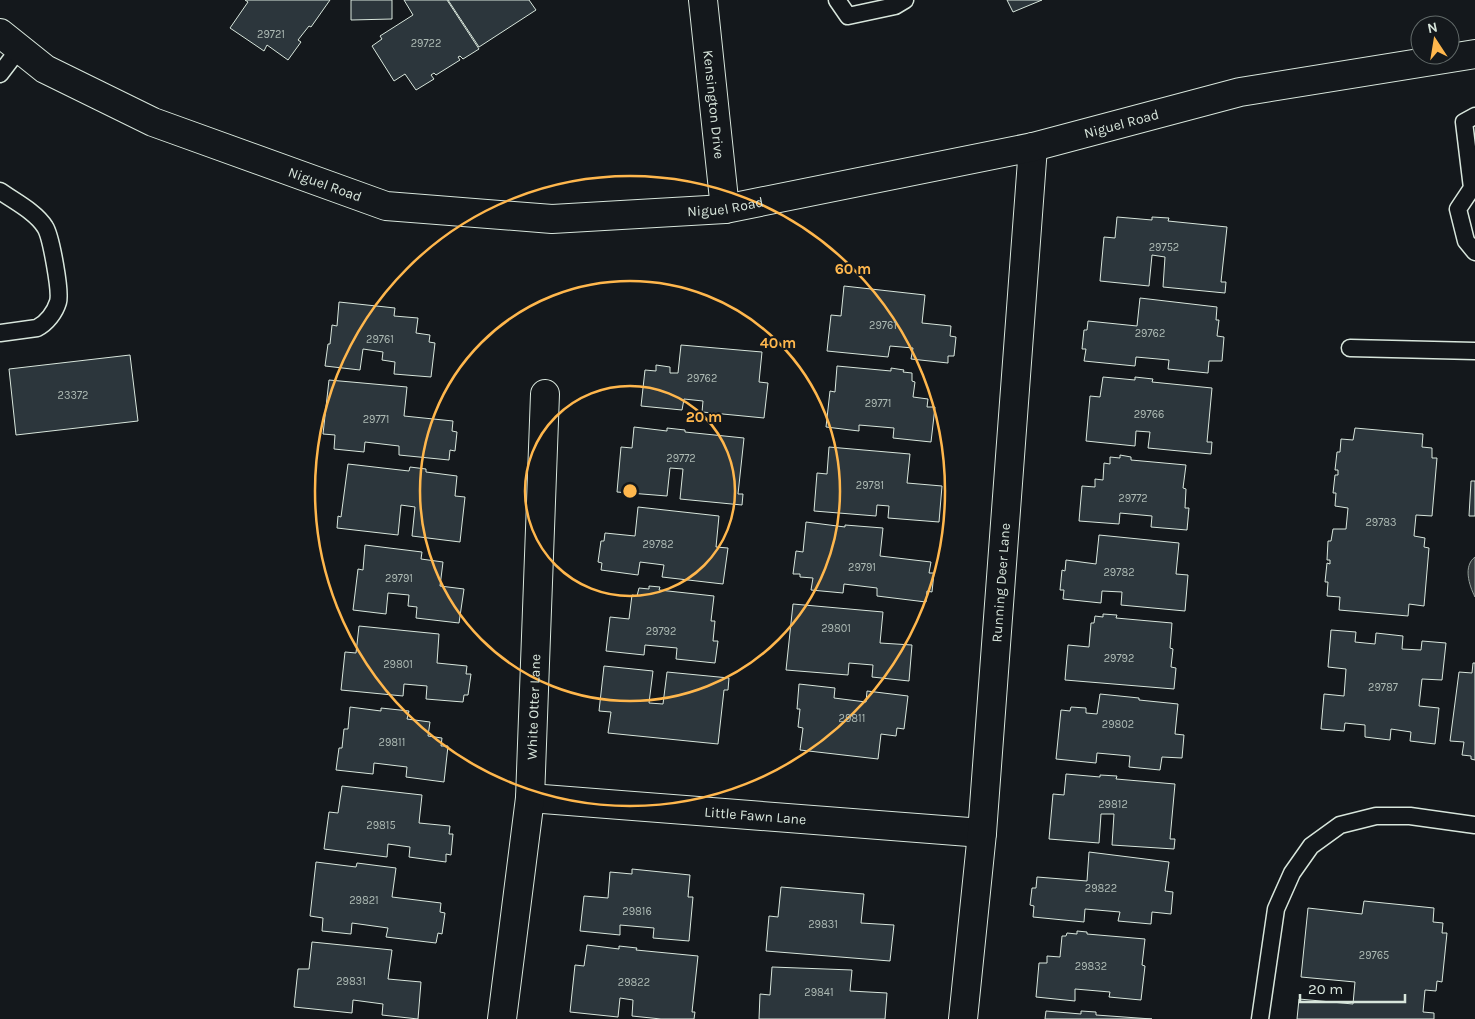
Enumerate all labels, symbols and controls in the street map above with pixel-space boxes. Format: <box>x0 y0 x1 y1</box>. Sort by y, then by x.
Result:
north arrow <box>1410 15 1460 65</box>
text: N <box>1426 18 1439 37</box>
house number: 29721 <box>257 28 285 41</box>
house number: 29722 <box>411 37 441 50</box>
street label: Kensington Drive <box>700 49 728 160</box>
street label: Niguel Road <box>1082 105 1161 142</box>
street label: Niguel Road <box>286 163 364 205</box>
street label: Niguel Road <box>687 193 765 220</box>
house number: 29752 <box>1149 241 1179 254</box>
text: 60 m <box>835 260 871 278</box>
house number: 29761 <box>869 319 897 332</box>
house number: 29762 <box>1135 327 1165 340</box>
house number: 29761 <box>366 333 394 346</box>
text: 40 m <box>760 334 796 352</box>
house number: 29762 <box>687 372 717 385</box>
house number: 23372 <box>58 389 88 402</box>
house number: 29771 <box>865 397 891 410</box>
text: 20 m <box>686 408 722 426</box>
house number: 29766 <box>1134 408 1164 421</box>
house number: 29771 <box>363 413 389 426</box>
house number: 29772 <box>666 452 696 465</box>
house number: 29781 <box>856 479 884 492</box>
centre of rings <box>621 482 639 500</box>
house number: 29772 <box>1118 492 1148 505</box>
house number: 29783 <box>1365 516 1397 529</box>
street label: Running Deer Lane <box>988 522 1014 643</box>
house number: 29782 <box>642 538 674 551</box>
house number: 29791 <box>848 561 876 574</box>
house number: 29782 <box>1103 566 1135 579</box>
house number: 29791 <box>385 572 413 585</box>
house number: 29801 <box>821 622 851 635</box>
house number: 29792 <box>646 625 676 638</box>
house number: 29792 <box>1104 652 1134 665</box>
street label: White Otter Lane <box>523 654 544 760</box>
house number: 29801 <box>383 658 413 671</box>
house number: 29787 <box>1368 681 1398 694</box>
house number: 29811 <box>839 712 865 725</box>
house number: 29802 <box>1102 718 1134 731</box>
house number: 29811 <box>379 736 405 749</box>
house number: 29812 <box>1098 798 1128 811</box>
street label: Little Fawn Lane <box>704 803 807 828</box>
house number: 29815 <box>366 819 396 832</box>
house number: 29822 <box>1085 882 1117 895</box>
house number: 29821 <box>349 894 379 907</box>
house number: 29816 <box>622 905 652 918</box>
house number: 29831 <box>808 918 838 931</box>
house number: 29765 <box>1359 949 1389 962</box>
house number: 29832 <box>1075 960 1107 973</box>
scale bar <box>1300 972 1405 1004</box>
house number: 29831 <box>336 975 366 988</box>
house number: 29822 <box>618 976 650 989</box>
text: 20 m <box>1308 980 1343 998</box>
house number: 29841 <box>804 986 834 999</box>

